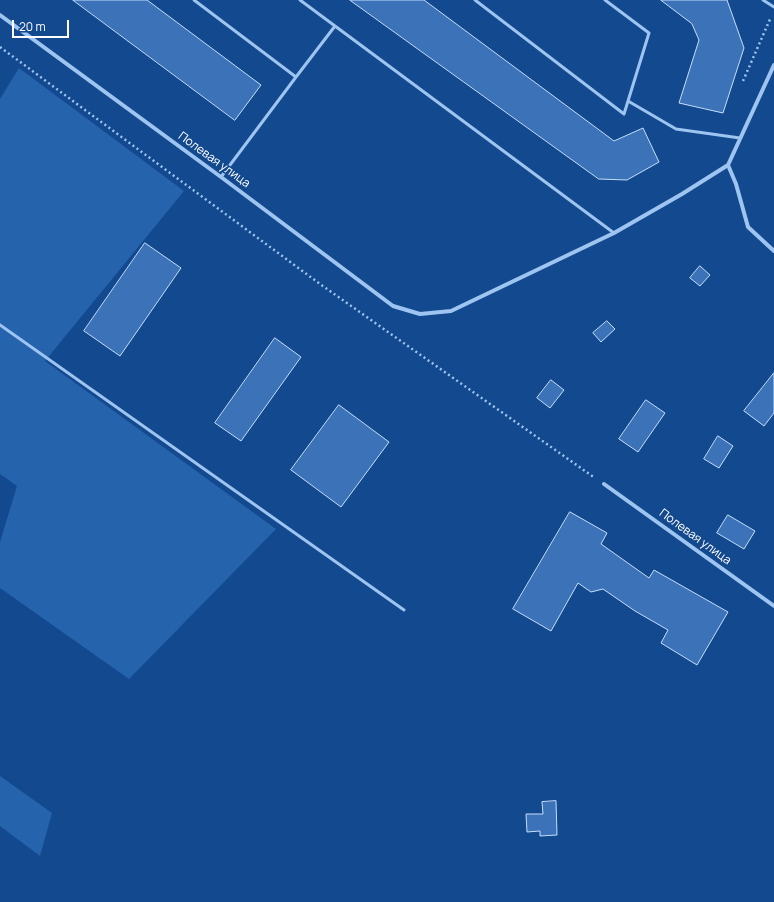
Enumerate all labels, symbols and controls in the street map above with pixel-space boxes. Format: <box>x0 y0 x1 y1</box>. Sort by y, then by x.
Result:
scale bar <box>14 12 71 38</box>
text: 20 m <box>19 18 46 35</box>
street label: Полевая улица <box>175 129 253 191</box>
street label: Полевая улица <box>656 506 734 568</box>

